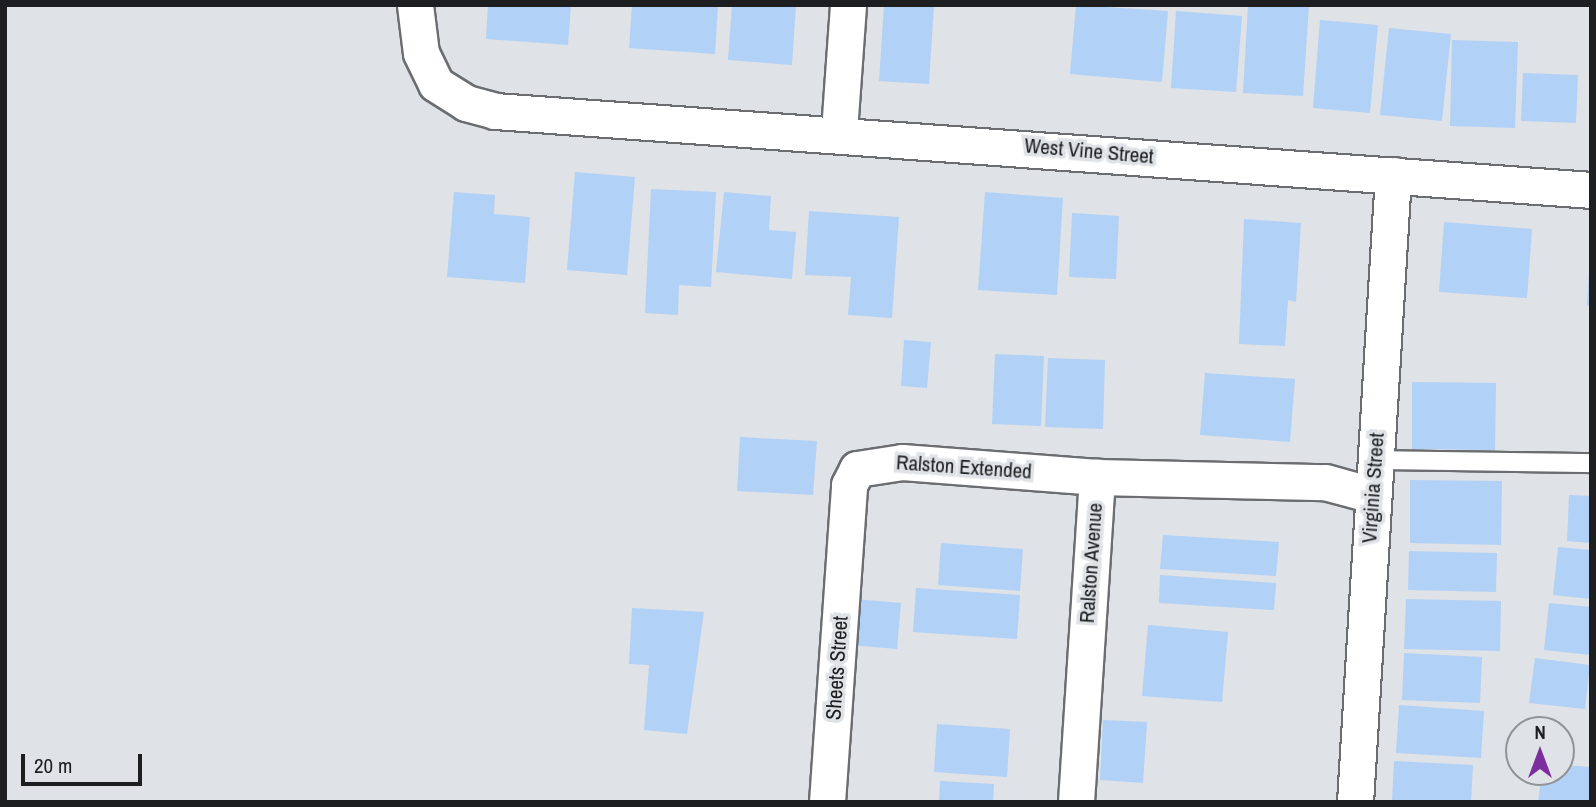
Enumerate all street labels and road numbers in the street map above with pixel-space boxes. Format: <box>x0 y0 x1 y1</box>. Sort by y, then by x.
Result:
street label: West Vine Street <box>1023 133 1155 169</box>
street label: Virginia Street <box>1357 432 1389 544</box>
street label: Ralston Extended <box>895 450 1033 484</box>
street label: Ralston Avenue <box>1074 502 1108 624</box>
street label: Sheets Street <box>821 615 853 721</box>

